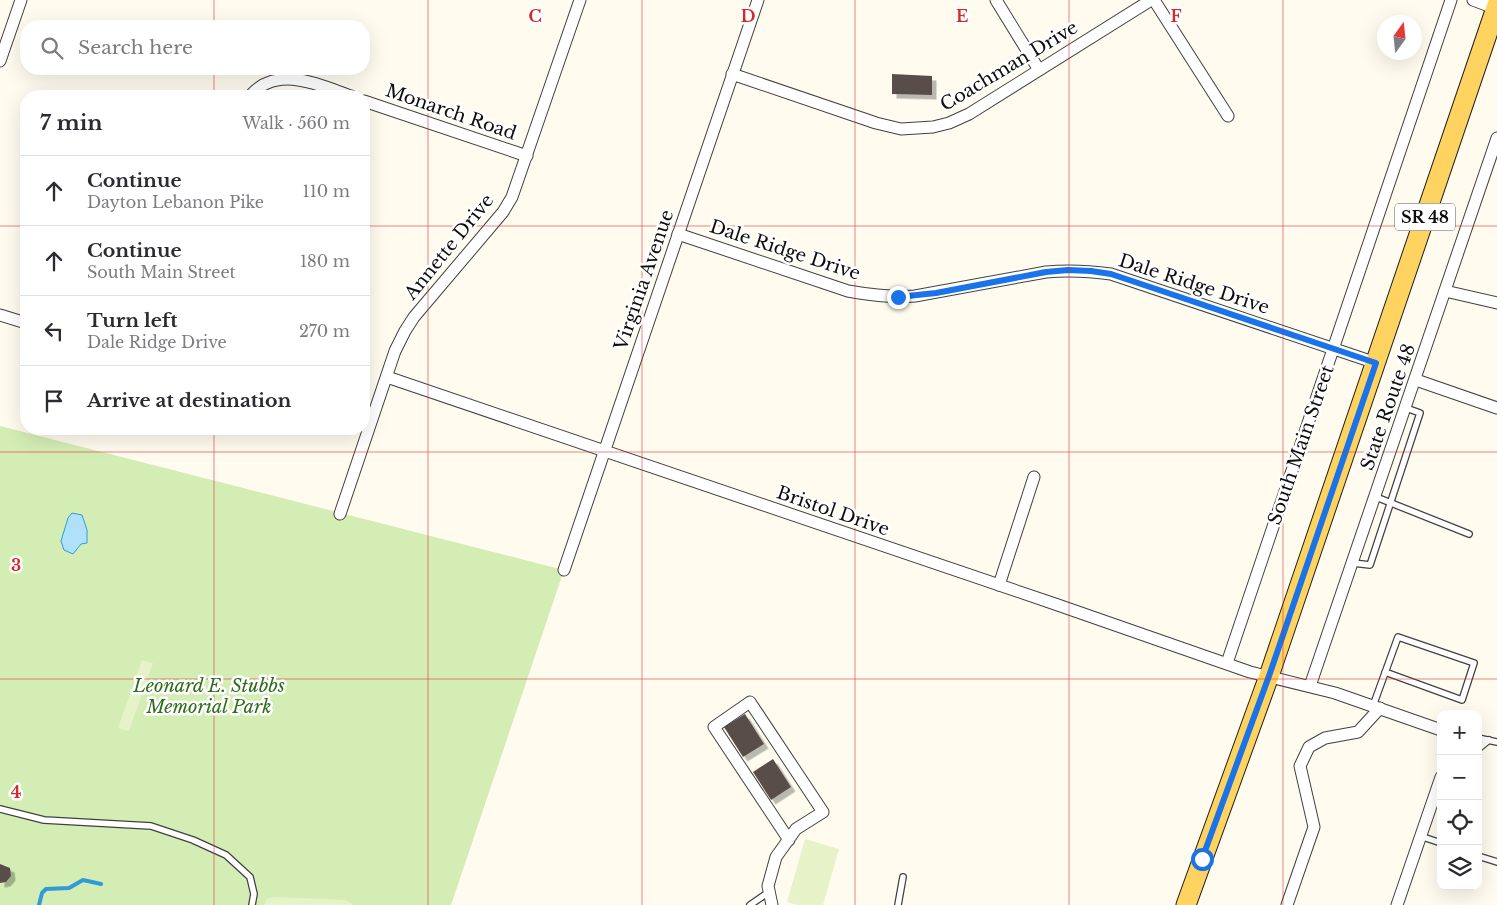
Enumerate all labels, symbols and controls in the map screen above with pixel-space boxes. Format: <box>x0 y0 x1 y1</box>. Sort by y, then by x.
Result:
text: C <box>528 6 542 26</box>
text: D <box>741 6 755 26</box>
text: E <box>956 6 968 26</box>
text: F <box>1170 6 1182 26</box>
north arrow <box>1377 15 1422 60</box>
street label: Coachman Drive <box>936 16 1082 116</box>
search box <box>20 20 370 75</box>
icon: search <box>38 34 66 62</box>
text: Search here <box>78 36 193 59</box>
street label: Monarch Road <box>383 79 519 145</box>
text: 7 min <box>40 110 103 136</box>
text: Walk · 560 m <box>243 113 350 133</box>
text: Continue <box>87 169 182 192</box>
icon: ahead <box>40 177 68 205</box>
text: 110 m <box>303 181 350 201</box>
street label: Annette Drive <box>399 190 498 305</box>
text: Dayton Lebanon Pike <box>87 192 264 212</box>
road number: SR 48 <box>1395 203 1455 230</box>
street label: Virginia Avenue <box>609 207 678 354</box>
street label: Dale Ridge Drive <box>707 215 863 285</box>
text: Continue <box>87 239 182 262</box>
icon: ahead <box>40 247 68 275</box>
street label: Dale Ridge Drive <box>1116 249 1272 319</box>
text: 180 m <box>300 251 350 271</box>
text: South Main Street <box>87 262 236 282</box>
route end <box>887 286 910 309</box>
text: Turn left <box>87 309 178 332</box>
icon: left <box>40 317 68 345</box>
text: 270 m <box>299 321 350 341</box>
text: Dale Ridge Drive <box>87 332 227 352</box>
street label: State Route 48 <box>1356 341 1420 473</box>
street label: South Main Street <box>1263 362 1339 528</box>
icon: arrive <box>40 387 68 415</box>
text: Arrive at destination <box>87 389 291 412</box>
street label: Bristol Drive <box>774 481 892 541</box>
text: 3 <box>11 555 21 575</box>
park label: Leonard E. Stubbs Memorial Park <box>132 675 285 718</box>
map controls <box>1437 710 1482 890</box>
button: + <box>1437 710 1482 755</box>
button: − <box>1437 755 1482 800</box>
text: 4 <box>11 782 21 802</box>
button: locate <box>1437 800 1482 845</box>
button: layers <box>1437 845 1482 890</box>
route start <box>1191 848 1214 871</box>

